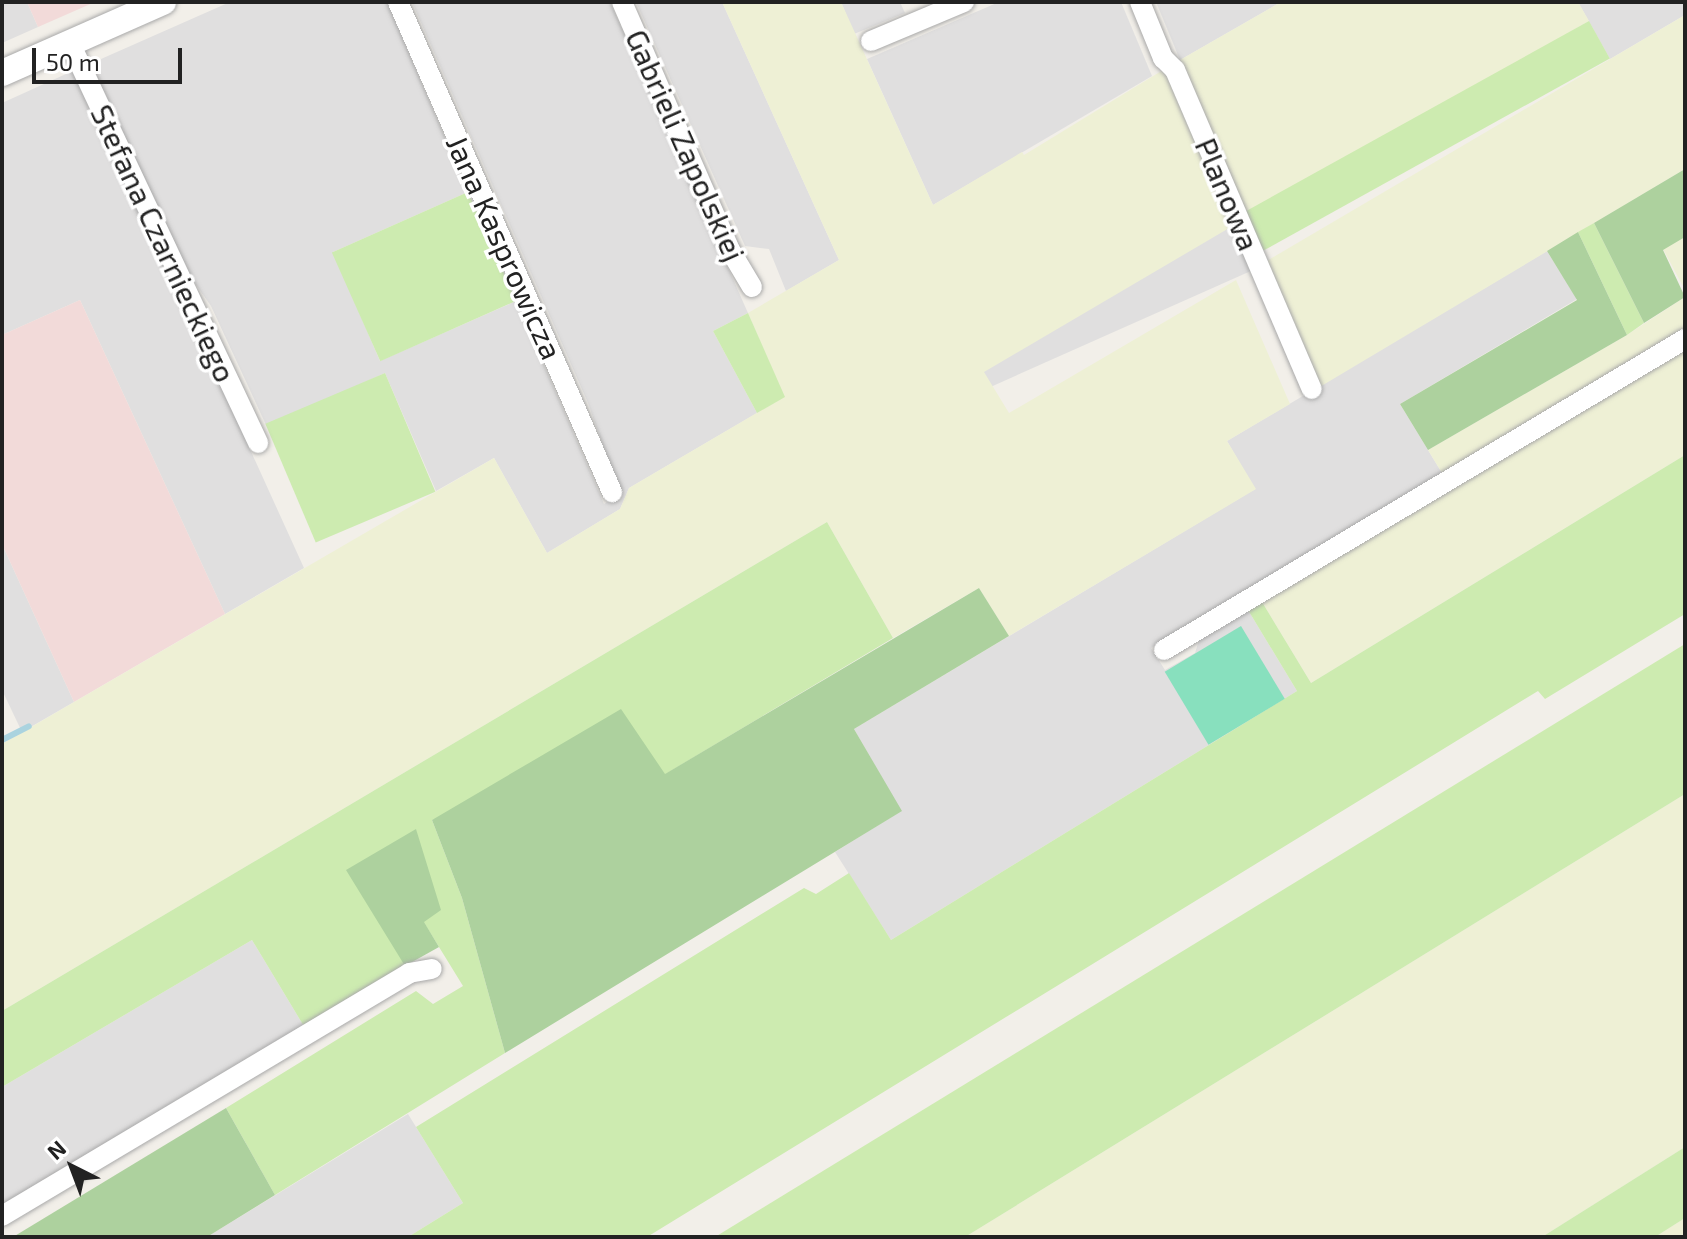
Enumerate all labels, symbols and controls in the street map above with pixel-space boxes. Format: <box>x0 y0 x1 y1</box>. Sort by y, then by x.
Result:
street label: Gabrieli Zapolskiej <box>619 24 753 266</box>
scale bar <box>36 32 186 82</box>
text: 50 m <box>46 47 100 76</box>
street label: Stefana Czarnieckiego <box>84 99 244 387</box>
street label: Jana Kasprowicza <box>439 129 571 365</box>
street label: Planowa <box>1188 132 1268 256</box>
north arrow <box>32 1127 112 1207</box>
text: N <box>41 1134 71 1164</box>

